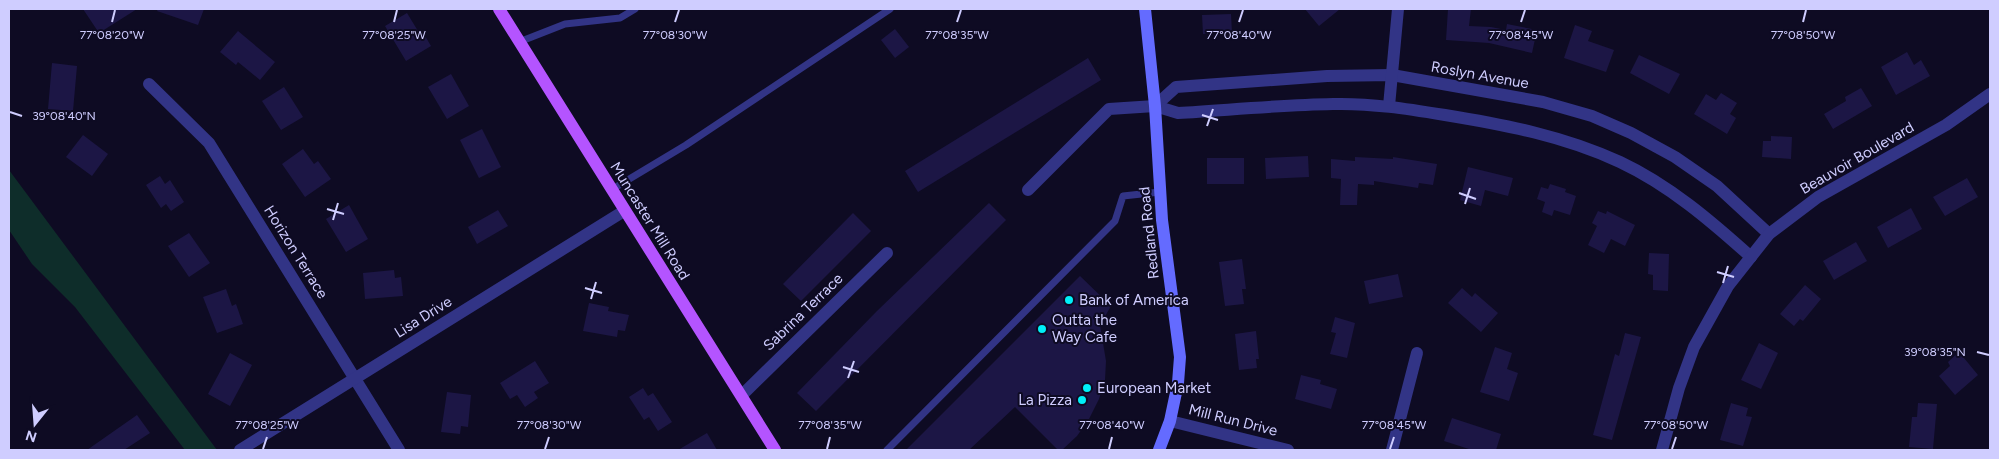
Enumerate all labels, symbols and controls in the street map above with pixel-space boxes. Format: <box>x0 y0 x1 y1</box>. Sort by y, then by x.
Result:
text: 77°08'20"W <box>80 28 145 42</box>
text: 77°08'25"W <box>362 28 426 42</box>
text: 77°08'30"W <box>643 28 708 42</box>
text: 77°08'35"W <box>925 28 989 42</box>
text: 77°08'40"W <box>1206 28 1272 42</box>
text: 77°08'45"W <box>1489 28 1554 42</box>
text: 77°08'50"W <box>1771 28 1836 42</box>
street label: Roslyn Avenue <box>1430 58 1530 92</box>
text: 39°08'40"N <box>32 109 96 123</box>
street label: Beauvoir Boulevard <box>1797 118 1917 198</box>
street label: Muncaster Mill Road <box>606 159 694 283</box>
street label: Redland Road <box>1135 186 1163 280</box>
street label: Horizon Terrace <box>260 202 332 302</box>
street label: Sabrina Terrace <box>759 270 847 354</box>
place label: Bank of America <box>1079 291 1189 309</box>
street label: Lisa Drive <box>391 292 455 342</box>
marker: Bank of America <box>1063 294 1075 306</box>
place label: Outta the Way Cafe <box>1052 311 1117 346</box>
marker: Outta the Way Cafe <box>1036 323 1048 335</box>
text: 39°08'35"N <box>1904 345 1966 359</box>
place label: European Market <box>1097 379 1212 397</box>
marker: European Market <box>1081 382 1093 394</box>
place label: La Pizza <box>1018 391 1072 409</box>
marker: La Pizza <box>1076 394 1088 406</box>
north arrow <box>10 399 60 449</box>
street label: Mill Run Drive <box>1187 400 1279 440</box>
text: 77°08'25"W <box>235 418 299 432</box>
text: 77°08'30"W <box>517 418 582 432</box>
text: 77°08'35"W <box>798 418 862 432</box>
text: 77°08'40"W <box>1079 418 1145 432</box>
text: 77°08'45"W <box>1362 418 1427 432</box>
text: 77°08'50"W <box>1644 418 1709 432</box>
text: N <box>24 426 39 446</box>

